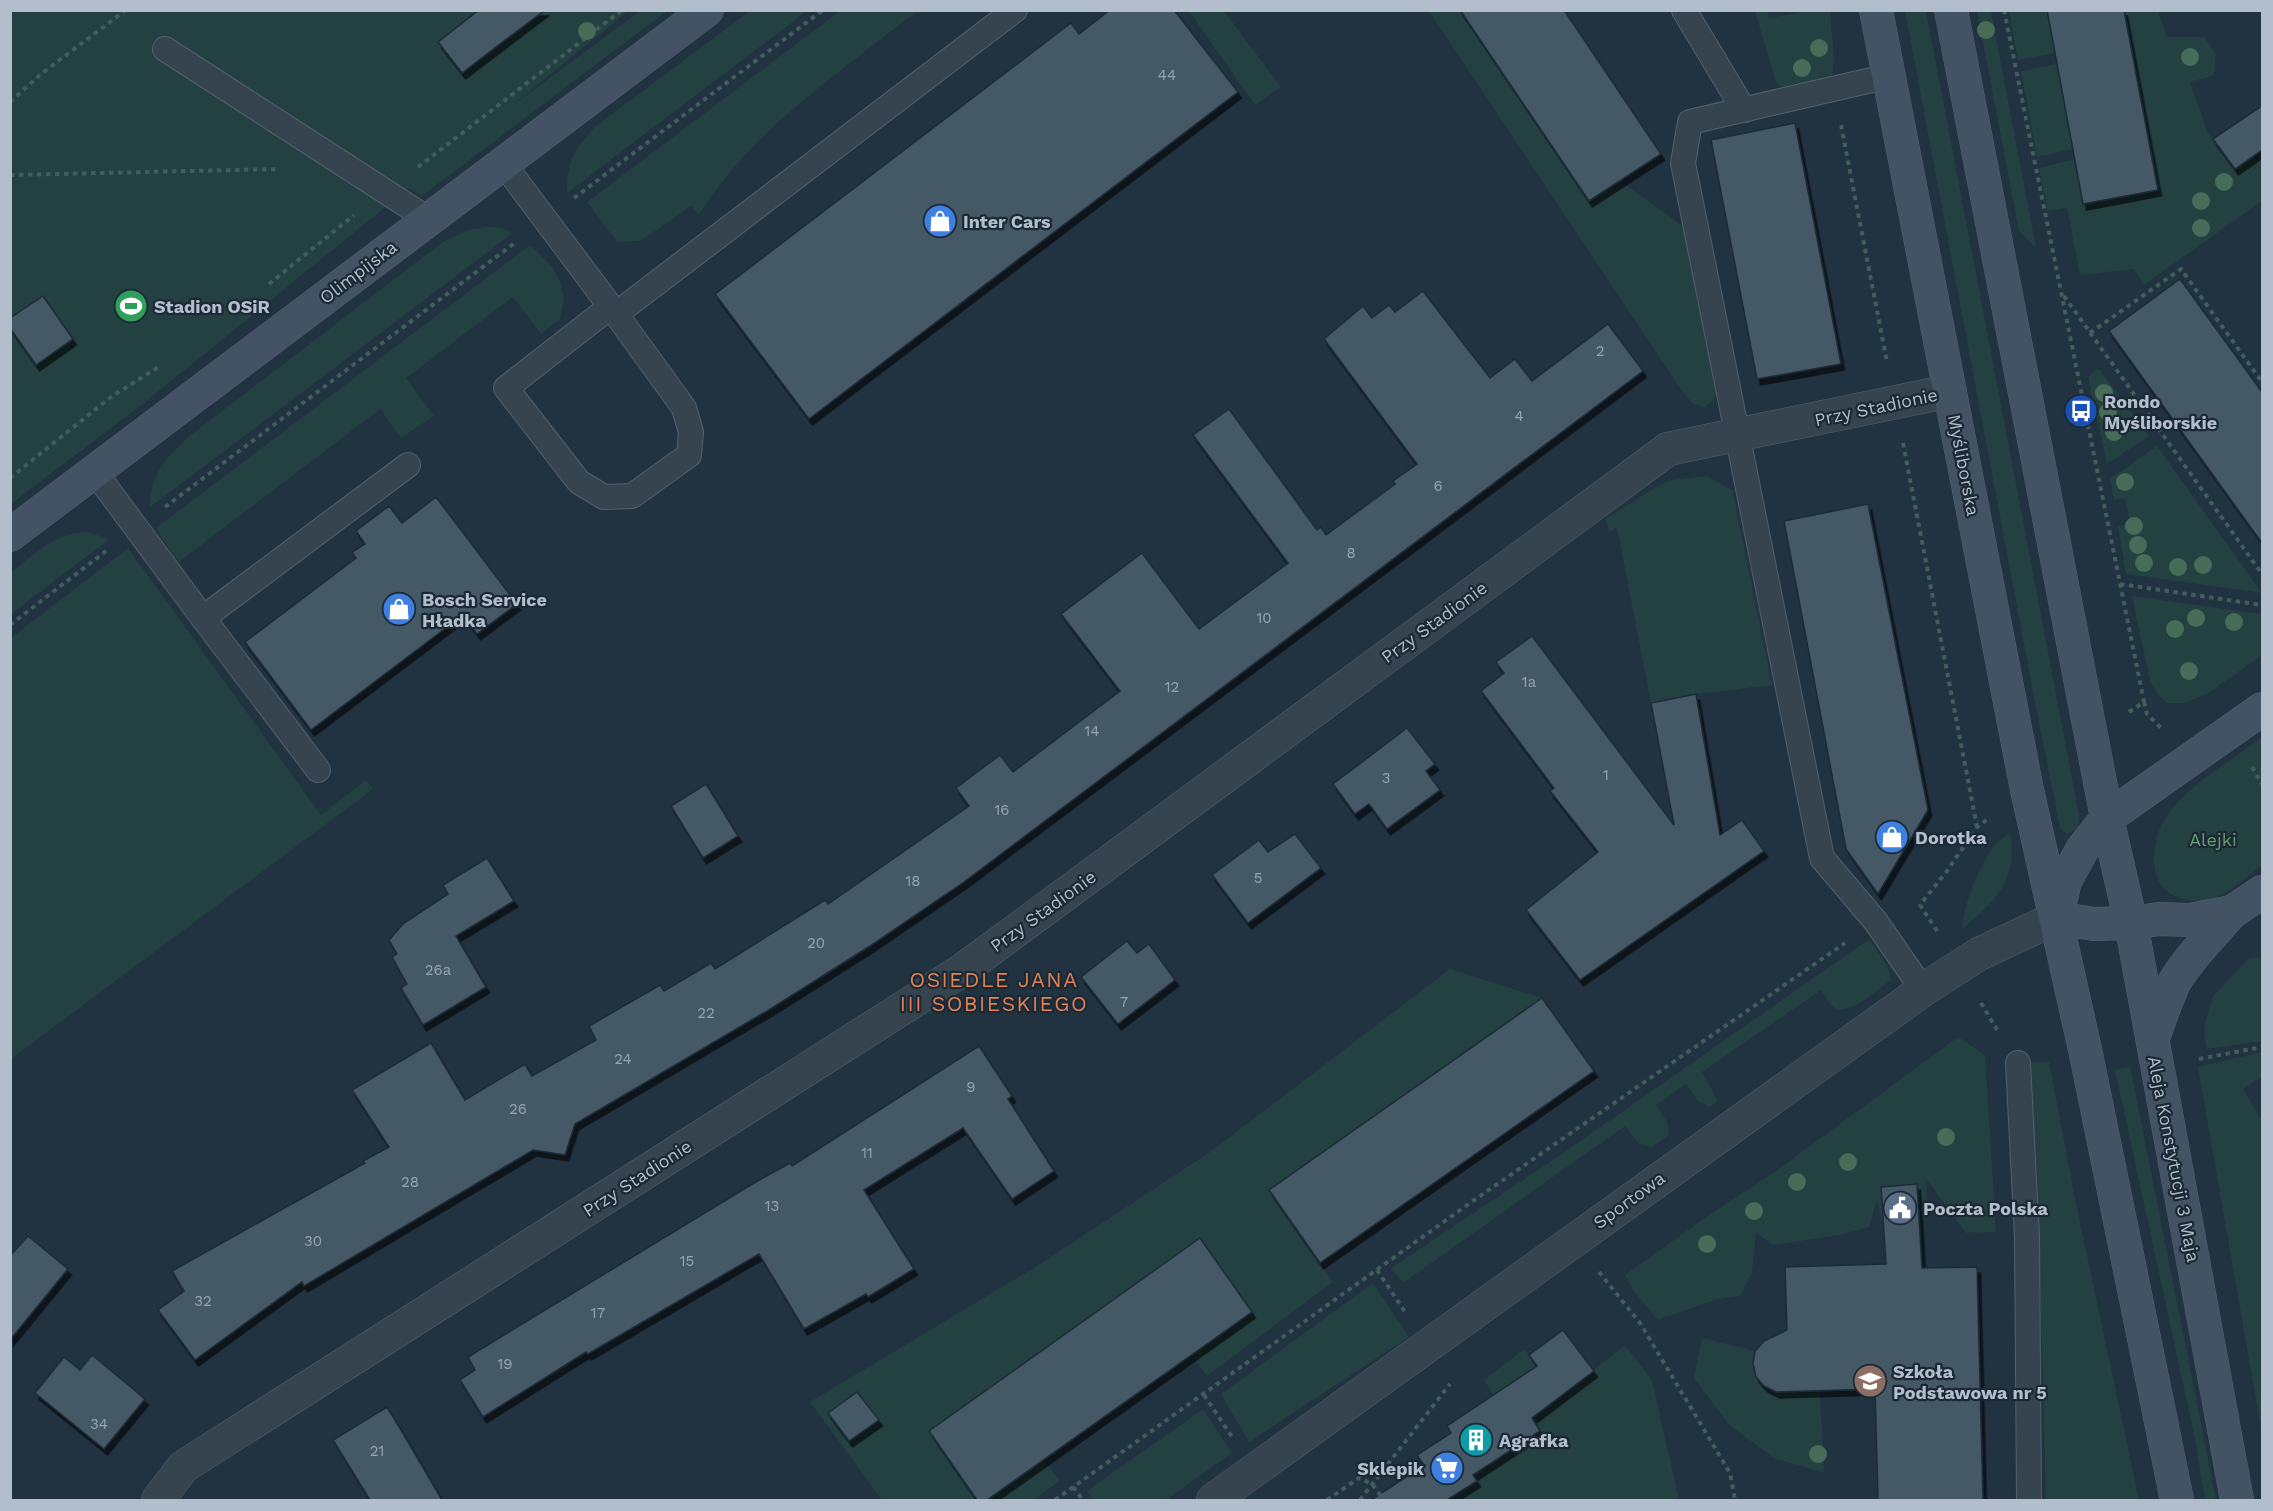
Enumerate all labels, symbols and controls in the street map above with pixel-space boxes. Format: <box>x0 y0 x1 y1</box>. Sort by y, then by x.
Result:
house number: 44 <box>1158 66 1176 84</box>
shop icon: Inter Cars <box>922 203 958 239</box>
place label: Inter Cars <box>963 211 1051 232</box>
street label: Olimpijska <box>315 236 401 308</box>
sports icon: Stadion OSiR <box>113 288 149 324</box>
place label: Stadion OSiR <box>154 296 271 317</box>
house number: 2 <box>1596 342 1604 360</box>
street label: Przy Stadionie <box>1812 384 1940 430</box>
place label: Rondo Myśliborskie <box>2104 391 2217 433</box>
bus stop icon: Rondo Myśliborskie <box>2063 393 2099 429</box>
house number: 4 <box>1514 407 1524 425</box>
street label: Myśliborska <box>1944 412 1984 518</box>
house number: 6 <box>1433 477 1443 495</box>
house number: 8 <box>1346 544 1356 562</box>
street label: Przy Stadionie <box>1377 577 1491 667</box>
place label: Bosch Service Hładka <box>422 589 547 631</box>
shop icon: Bosch Service Hładka <box>381 591 417 627</box>
house number: 10 <box>1256 609 1272 627</box>
house number: 1a <box>1522 673 1537 691</box>
house number: 12 <box>1165 678 1179 696</box>
house number: 14 <box>1084 722 1100 740</box>
house number: 1 <box>1603 766 1609 784</box>
house number: 3 <box>1382 769 1390 787</box>
house number: 16 <box>995 801 1009 819</box>
shop icon: Dorotka <box>1874 819 1910 855</box>
place label: Dorotka <box>1915 827 1987 848</box>
park label: Alejki <box>2189 829 2237 850</box>
street label: Przy Stadionie <box>986 866 1100 956</box>
house number: 5 <box>1254 869 1262 887</box>
house number: 18 <box>905 872 921 890</box>
house number: 20 <box>807 934 825 952</box>
house number: 26a <box>425 961 452 979</box>
district label: OSIEDLE JANA III SOBIESKIEGO <box>900 967 1088 1016</box>
house number: 7 <box>1120 993 1128 1011</box>
house number: 22 <box>697 1004 715 1022</box>
house number: 24 <box>614 1050 632 1068</box>
street label: Aleja Konstytucji 3 Maja <box>2144 1054 2204 1264</box>
house number: 9 <box>966 1078 976 1096</box>
house number: 26 <box>509 1100 527 1118</box>
street label: Przy Stadionie <box>579 1135 695 1221</box>
house number: 11 <box>861 1144 873 1162</box>
street label: Sportowa <box>1589 1167 1669 1233</box>
house number: 28 <box>401 1173 419 1191</box>
public building icon: Poczta Polska <box>1882 1190 1918 1226</box>
house number: 13 <box>765 1197 779 1215</box>
place label: Poczta Polska <box>1923 1198 2049 1219</box>
house number: 30 <box>304 1232 322 1250</box>
house number: 15 <box>680 1252 694 1270</box>
house number: 32 <box>194 1292 212 1310</box>
house number: 17 <box>591 1304 605 1322</box>
house number: 19 <box>497 1355 513 1373</box>
place label: Szkoła Podstawowa nr 5 <box>1893 1361 2047 1403</box>
school or university icon: Szkoła Podstawowa nr 5 <box>1852 1363 1888 1399</box>
house number: 34 <box>90 1415 108 1433</box>
building icon: Agrafka <box>1458 1422 1494 1458</box>
place label: Agrafka <box>1499 1430 1569 1451</box>
house number: 21 <box>370 1442 384 1460</box>
supermarket icon: Sklepik <box>1429 1450 1465 1486</box>
place label: Sklepik <box>1357 1458 1425 1479</box>

